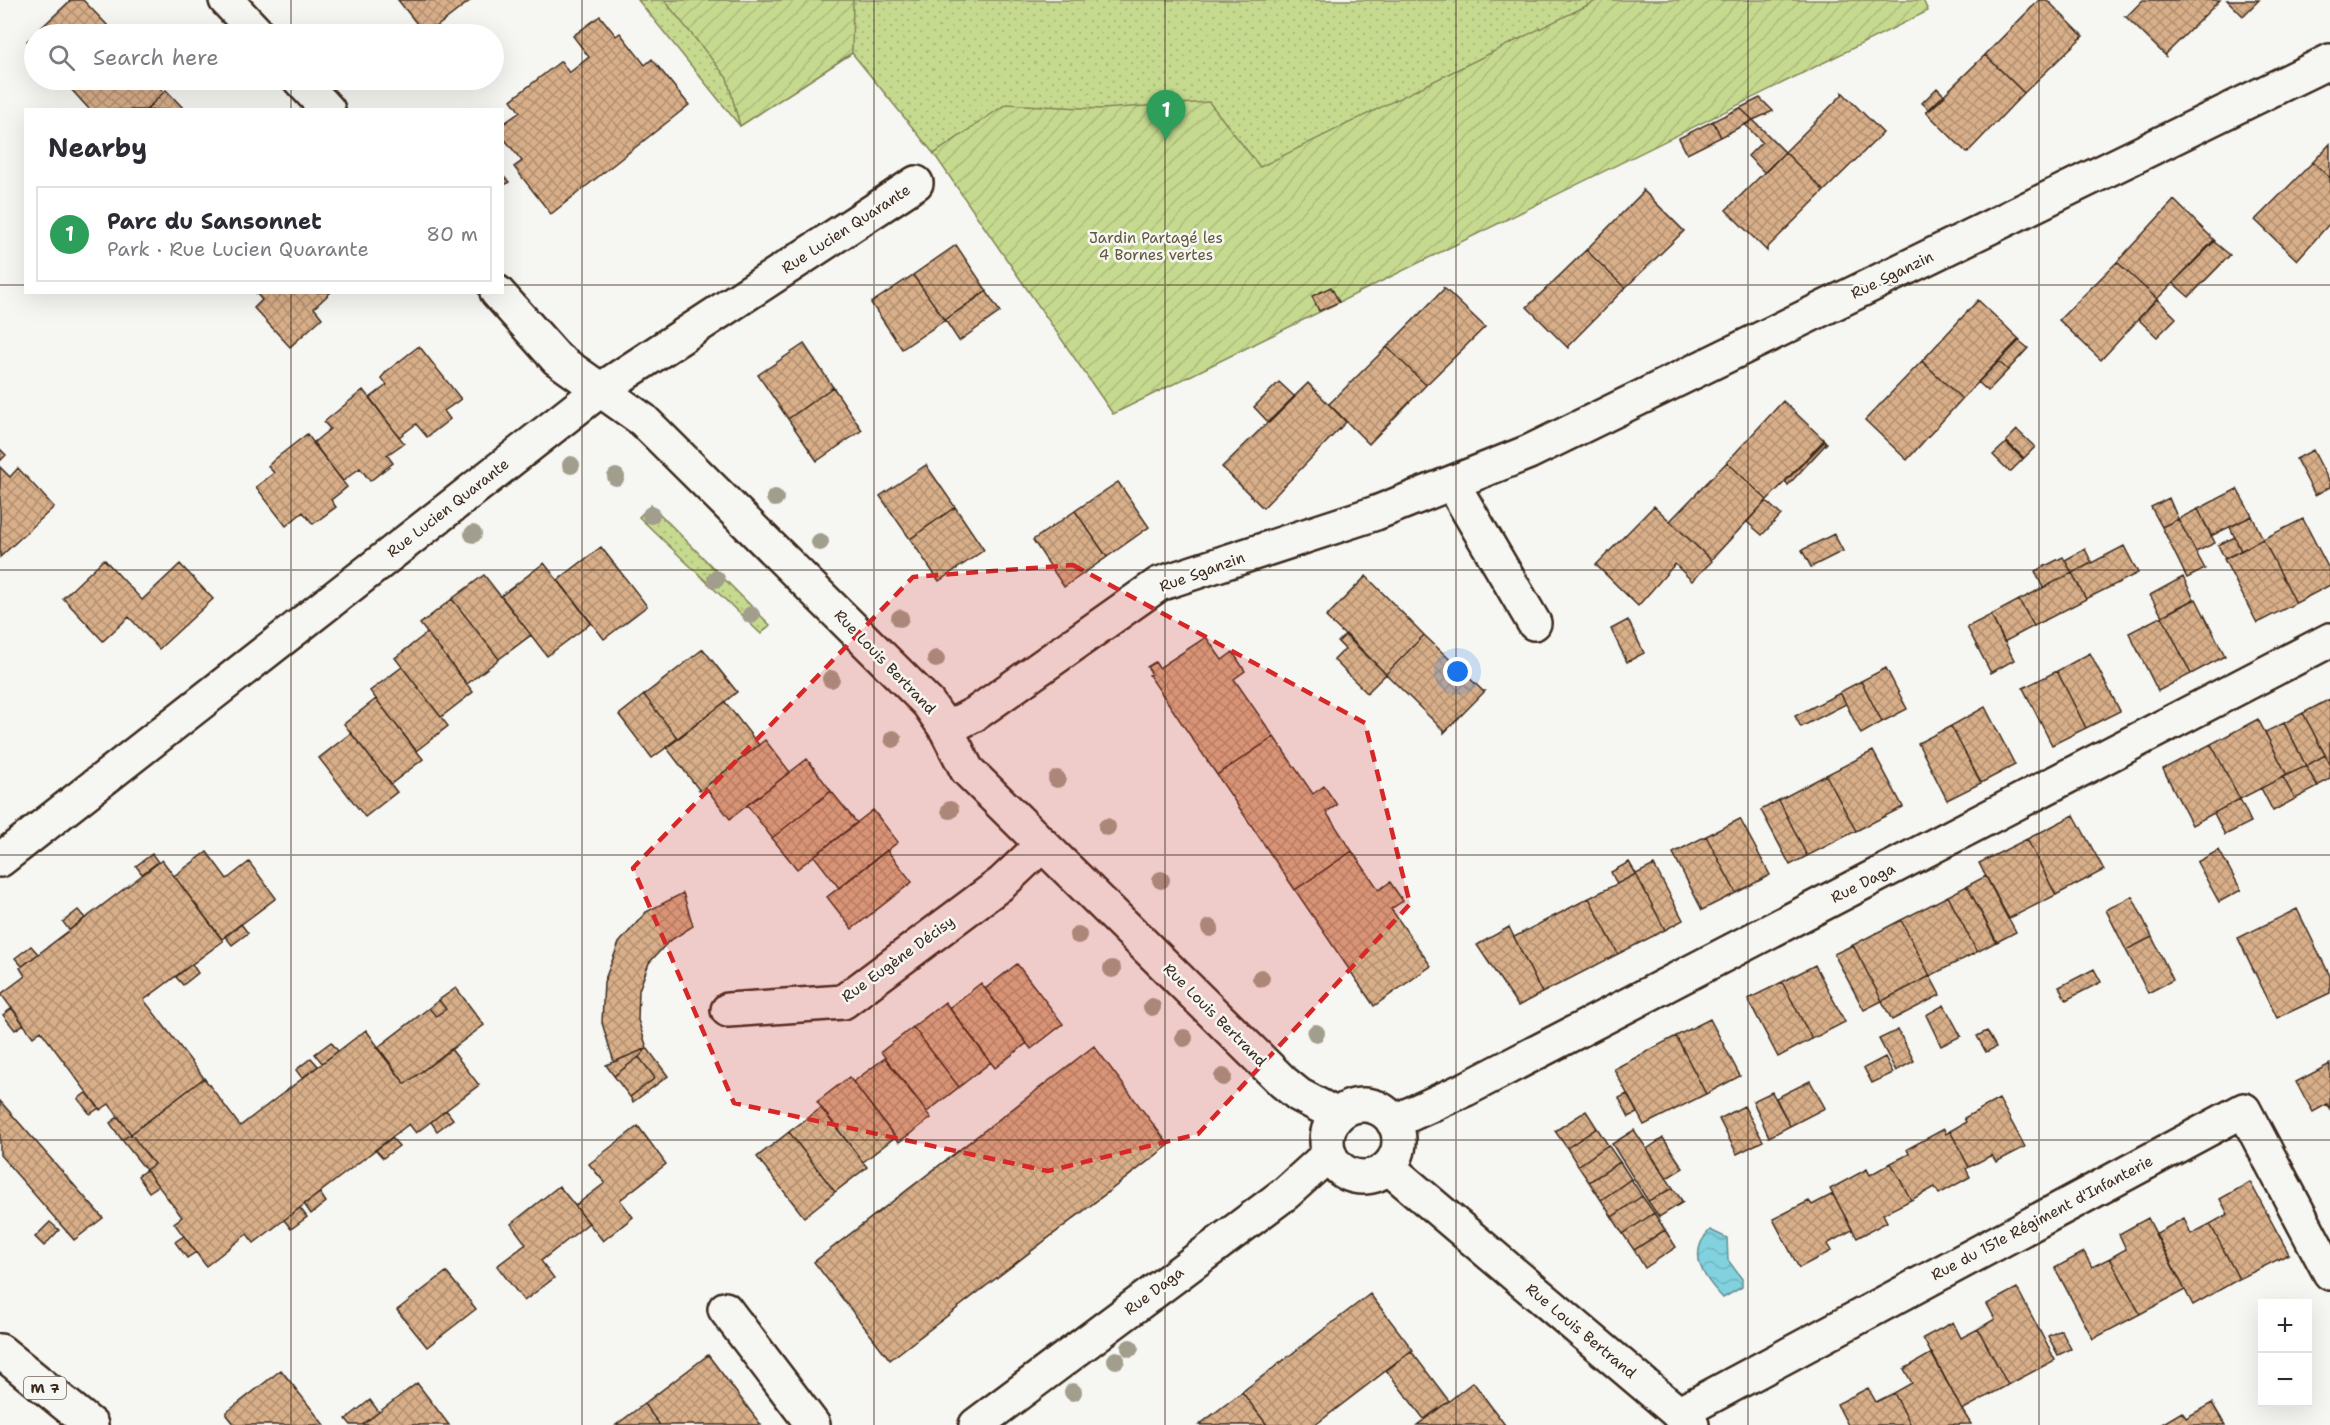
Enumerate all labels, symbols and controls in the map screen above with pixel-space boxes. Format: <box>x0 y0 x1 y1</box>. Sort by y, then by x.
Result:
search box <box>24 24 504 90</box>
icon: search <box>45 41 78 74</box>
text: Search here <box>93 43 219 72</box>
pin: 1 <box>1146 90 1186 140</box>
text: Nearby <box>48 130 147 165</box>
street label: Rue Lucien Quarante <box>778 180 914 278</box>
text: Parc du Sansonnet <box>107 207 322 236</box>
text: 1 <box>65 221 74 247</box>
text: 80 m <box>426 221 478 247</box>
park label: Jardin Partagé les 4 Bornes vertes <box>1089 228 1223 265</box>
text: Park · Rue Lucien Quarante <box>107 236 369 262</box>
street label: Rue Sganzin <box>1847 246 1937 304</box>
street label: Rue Lucien Quarante <box>383 454 513 562</box>
street label: Rue Sganzin <box>1157 547 1247 597</box>
street label: Rue Louis Bertrand <box>830 605 941 719</box>
your location <box>1443 657 1472 686</box>
street label: Rue Daga <box>1828 858 1899 908</box>
street label: Rue Eugène Décisy <box>838 911 958 1007</box>
street label: Rue Louis Bertrand <box>1159 959 1271 1071</box>
street label: Rue du 151e Régiment d'Infanterie <box>1928 1151 2156 1285</box>
street label: Rue Daga <box>1120 1262 1188 1320</box>
street label: Rue Louis Bertrand <box>1522 1279 1641 1383</box>
map controls <box>2258 1299 2312 1407</box>
button: + <box>2258 1299 2312 1353</box>
button: − <box>2258 1353 2312 1407</box>
road number: M 7 <box>24 1377 66 1399</box>

